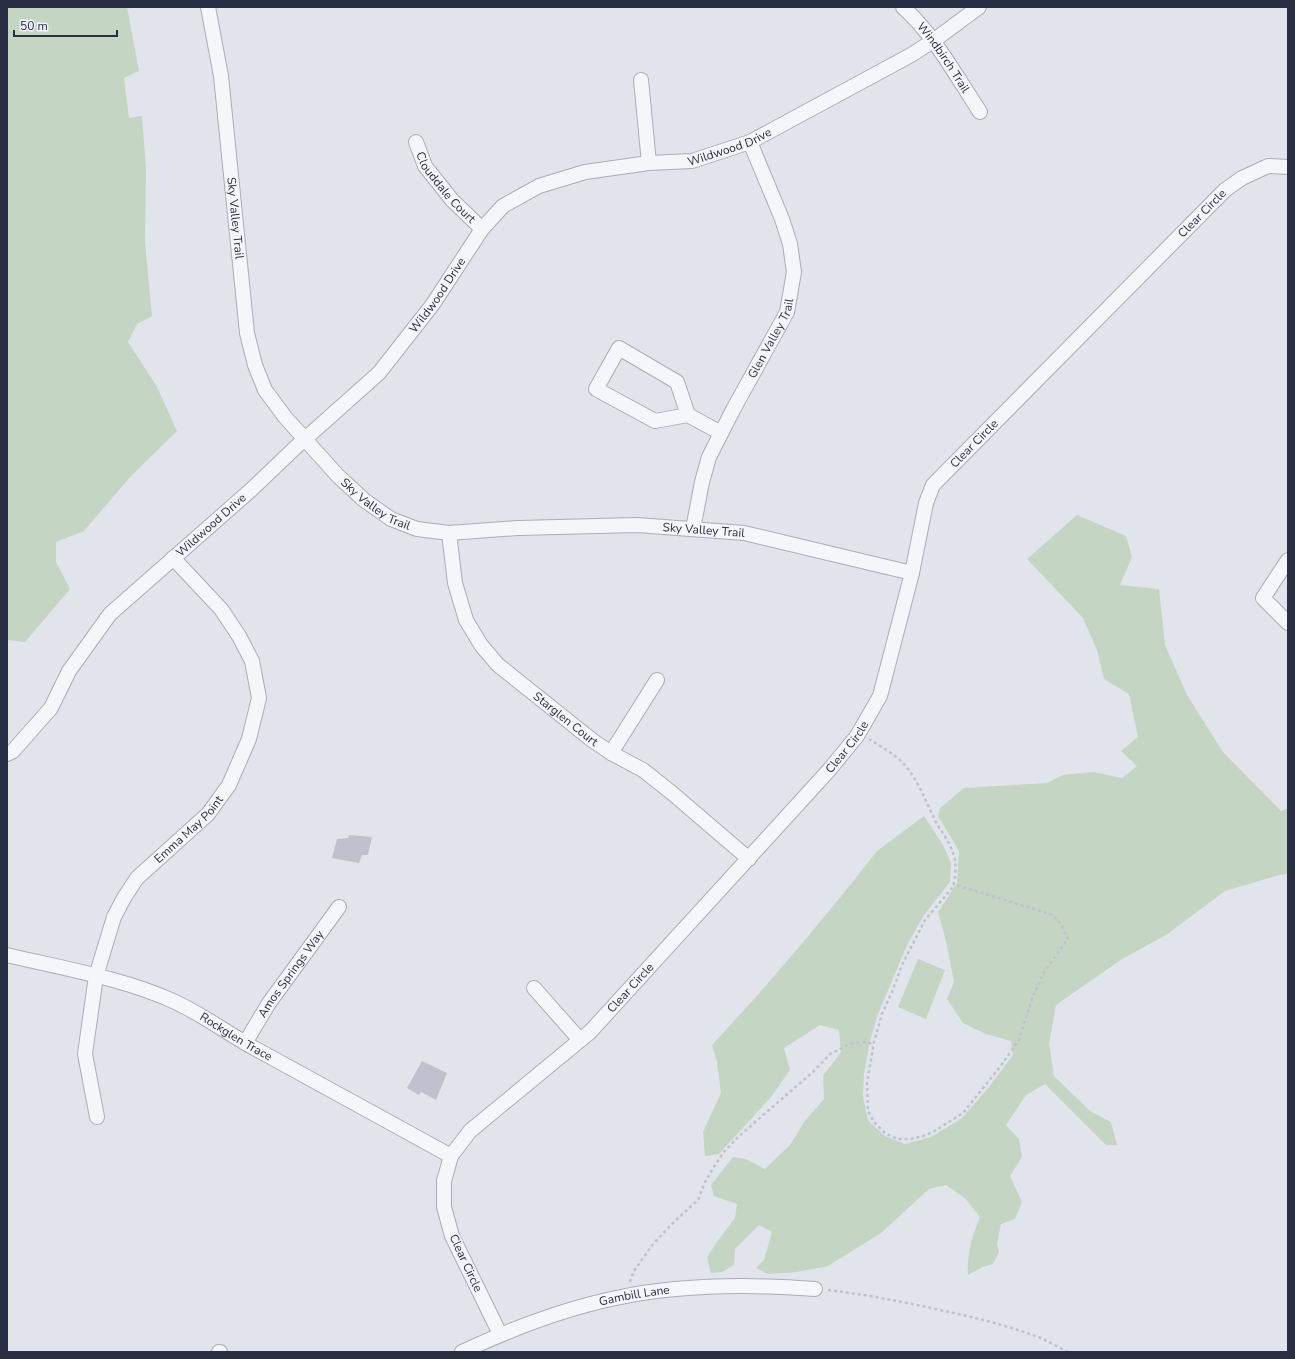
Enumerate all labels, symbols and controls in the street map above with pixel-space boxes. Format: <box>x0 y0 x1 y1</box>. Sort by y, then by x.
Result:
scale bar <box>14 12 117 38</box>
text: 50 m <box>20 18 48 34</box>
street label: Windbirch Trail <box>913 19 974 96</box>
street label: Wildwood Drive <box>686 124 774 170</box>
street label: Clouddale Court <box>412 149 480 227</box>
street label: Sky Valley Trail <box>223 176 248 260</box>
street label: Clear Circle <box>1174 186 1230 241</box>
street label: Wildwood Drive <box>405 254 469 336</box>
street label: Glen Valley Trail <box>744 297 797 381</box>
street label: Clear Circle <box>946 416 1002 471</box>
street label: Sky Valley Trail <box>337 475 413 534</box>
street label: Wildwood Drive <box>172 490 249 560</box>
street label: Sky Valley Trail <box>662 519 746 541</box>
street label: Starglen Court <box>530 688 602 750</box>
street label: Clear Circle <box>822 718 872 777</box>
street label: Emma May Point <box>151 792 227 867</box>
street label: Amos Springs Way <box>254 926 328 1020</box>
street label: Clear Circle <box>603 959 657 1016</box>
street label: Rockglen Trace <box>197 1009 275 1064</box>
street label: Clear Circle <box>446 1231 486 1295</box>
street label: Gambill Lane <box>597 1282 670 1310</box>

